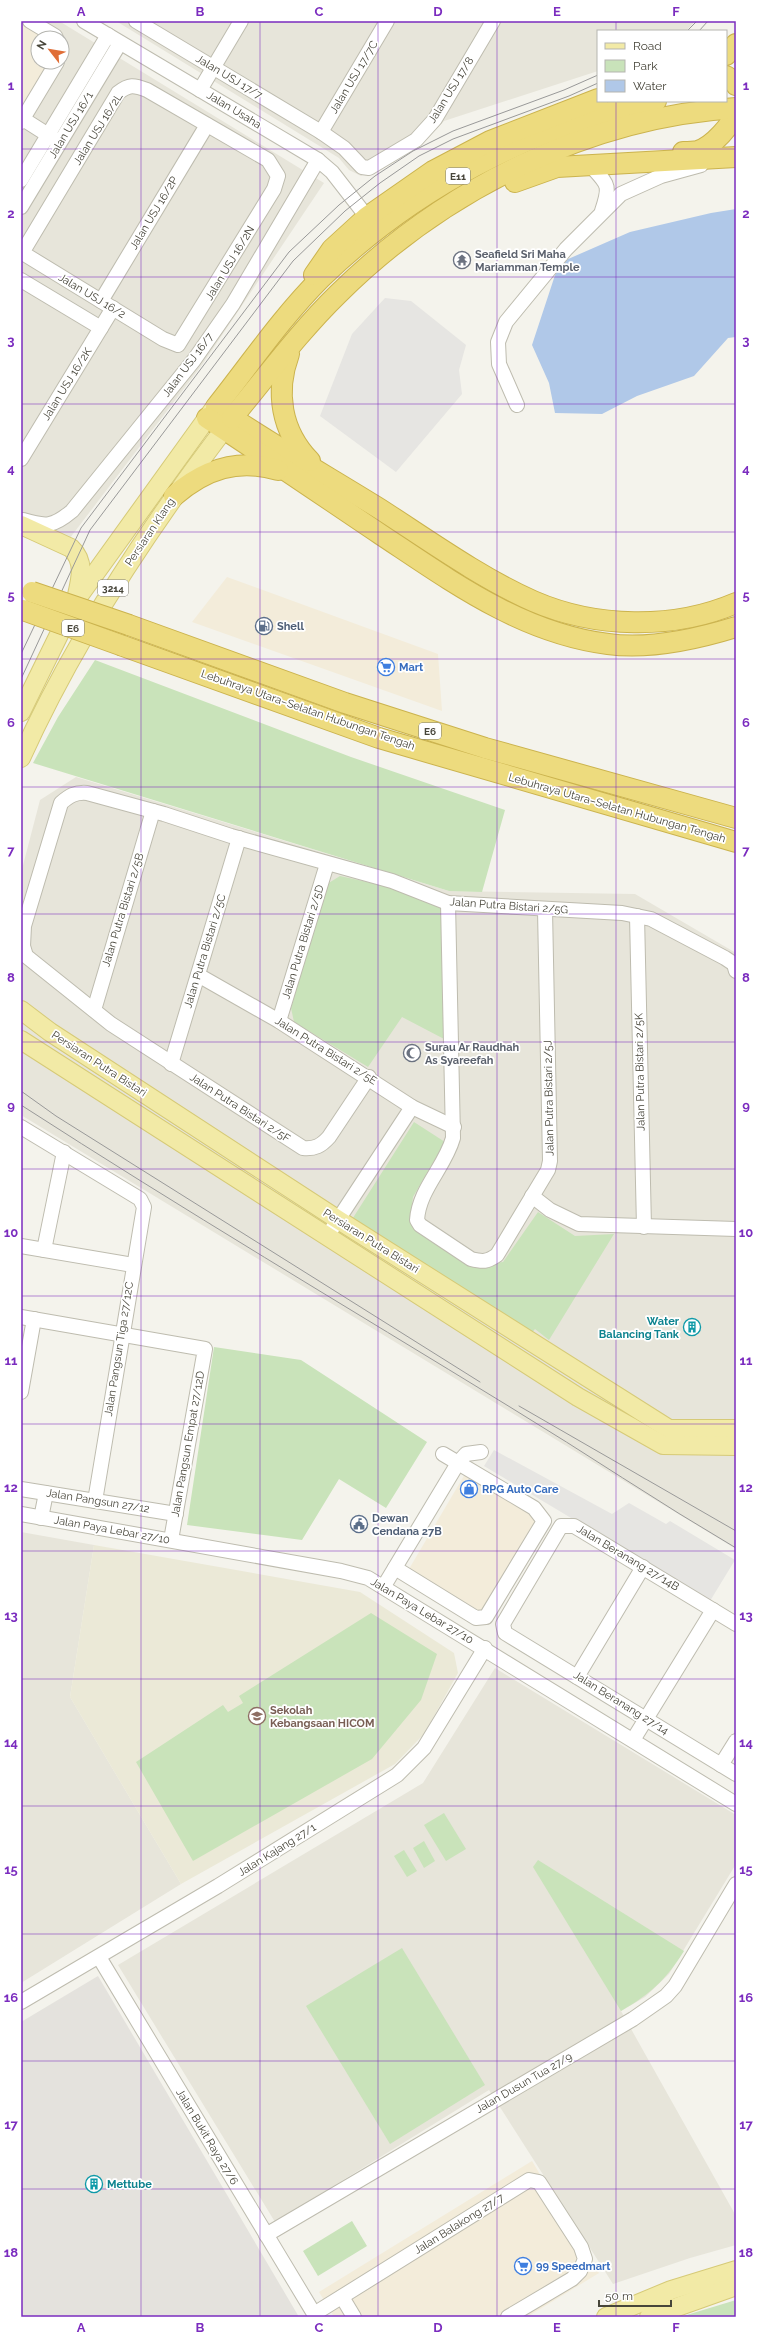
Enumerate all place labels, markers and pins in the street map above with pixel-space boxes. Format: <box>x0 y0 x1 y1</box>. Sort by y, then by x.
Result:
place label: Seafield Sri Maha Mariamman Temple <box>475 248 580 274</box>
temple icon: Seafield Sri Maha Mariamman Temple <box>452 250 472 270</box>
fuel station icon: Shell <box>254 616 274 636</box>
place label: Shell <box>277 620 304 633</box>
supermarket icon: Mart <box>376 657 396 677</box>
place label: Mart <box>399 661 424 674</box>
place label: Surau Ar Raudhah As Syareefah <box>425 1041 520 1067</box>
mosque icon: Surau Ar Raudhah As Syareefah <box>402 1043 422 1063</box>
place label: Water Balancing Tank <box>599 1315 680 1341</box>
building icon: Water Balancing Tank <box>682 1317 702 1337</box>
shop icon: RPG Auto Care <box>459 1479 479 1499</box>
place label: RPG Auto Care <box>482 1483 559 1496</box>
place label: Dewan Cendana 27B <box>372 1512 442 1538</box>
public building icon: Dewan Cendana 27B <box>349 1514 369 1534</box>
place label: Sekolah Kebangsaan HICOM <box>270 1704 374 1730</box>
school or university icon: Sekolah Kebangsaan HICOM <box>247 1706 267 1726</box>
building icon: Mettube <box>84 2174 104 2194</box>
place label: Mettube <box>107 2178 152 2191</box>
supermarket icon: 99 Speedmart <box>513 2256 533 2276</box>
place label: 99 Speedmart <box>536 2260 611 2273</box>

